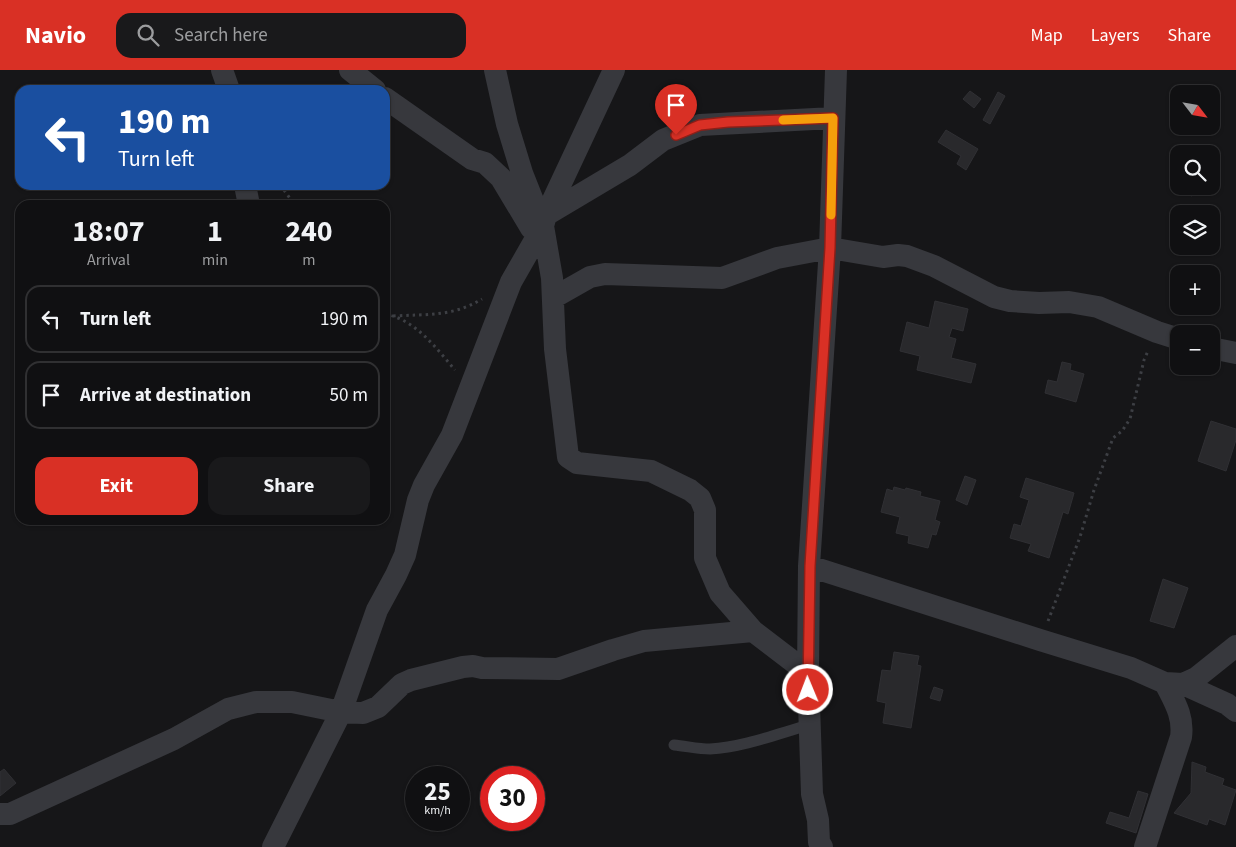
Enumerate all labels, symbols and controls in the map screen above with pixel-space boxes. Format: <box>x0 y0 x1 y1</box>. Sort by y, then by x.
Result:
search box <box>116 13 466 58</box>
text: Navio <box>25 18 86 53</box>
icon: search <box>134 21 162 49</box>
text: Search here <box>174 22 268 49</box>
text: Map <box>1031 23 1063 48</box>
text: Layers <box>1091 23 1140 48</box>
text: Share <box>1168 23 1211 48</box>
pin <box>655 84 697 135</box>
north arrow <box>1170 85 1220 135</box>
map controls <box>1170 85 1220 375</box>
icon: arrive <box>662 91 690 119</box>
text: 190 m <box>118 97 210 147</box>
icon: left <box>35 105 100 170</box>
text: Turn left <box>118 143 194 175</box>
button: search <box>1170 145 1220 195</box>
button: layers <box>1170 205 1220 255</box>
text: 18:07 <box>72 210 145 253</box>
text: 1 <box>207 210 223 253</box>
text: 240 <box>285 210 333 253</box>
text: Arrival <box>87 249 130 271</box>
text: min <box>202 249 228 271</box>
text: m <box>302 249 316 271</box>
button: + <box>1170 265 1220 315</box>
icon: left <box>37 305 65 333</box>
text: Turn left <box>80 306 151 333</box>
text: 190 m <box>320 306 368 333</box>
button: − <box>1170 325 1220 375</box>
icon: arrive <box>37 381 65 409</box>
text: Arrive at destination <box>80 382 251 409</box>
text: 50 m <box>330 382 368 409</box>
button: Exit <box>35 457 198 515</box>
button: Share <box>208 457 370 515</box>
position arrow <box>781 663 833 715</box>
speed limit sign: 30 <box>480 766 545 831</box>
text: 25 <box>424 774 451 810</box>
text: km/h <box>424 802 451 819</box>

